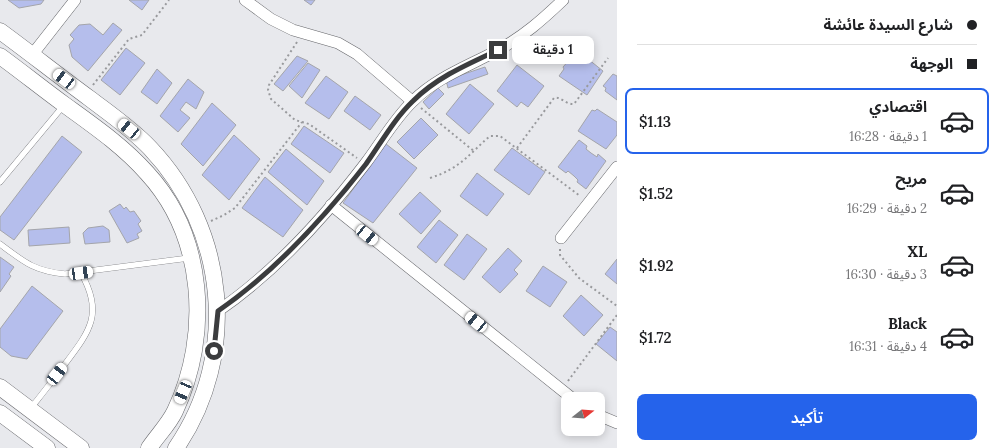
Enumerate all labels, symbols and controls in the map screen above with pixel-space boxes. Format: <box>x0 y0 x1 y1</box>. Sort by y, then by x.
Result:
text: شارع السيدة عائشة <box>824 15 953 34</box>
callout: 1 دقيقة <box>512 36 594 64</box>
route end <box>489 41 507 59</box>
text: 1 دقيقة <box>533 41 573 58</box>
text: الوجهة <box>910 54 953 73</box>
car <box>51 67 77 91</box>
text: اقتصادي <box>869 97 927 116</box>
icon: car <box>939 103 975 139</box>
text: $1.13 <box>639 112 671 131</box>
car <box>116 117 142 141</box>
text: 1 دقيقة · 16:28 <box>849 128 927 145</box>
text: مريح <box>895 169 927 188</box>
icon: car <box>939 175 975 211</box>
text: $1.52 <box>639 184 673 203</box>
text: 2 دقيقة · 16:29 <box>847 200 927 217</box>
car <box>354 223 380 247</box>
text: XL <box>907 242 927 261</box>
icon: car <box>939 247 975 283</box>
text: $1.92 <box>639 256 674 275</box>
car <box>68 265 94 281</box>
text: 3 دقيقة · 16:30 <box>846 266 927 283</box>
car <box>463 310 489 334</box>
text: Black <box>888 314 927 333</box>
icon: car <box>939 319 975 355</box>
text: $1.72 <box>639 328 672 347</box>
text: 4 دقيقة · 16:31 <box>849 338 927 355</box>
route start <box>205 342 223 360</box>
car <box>45 361 69 387</box>
car <box>173 379 193 405</box>
north arrow <box>561 392 605 436</box>
map controls <box>561 392 605 436</box>
button: تأكيد <box>637 394 977 440</box>

